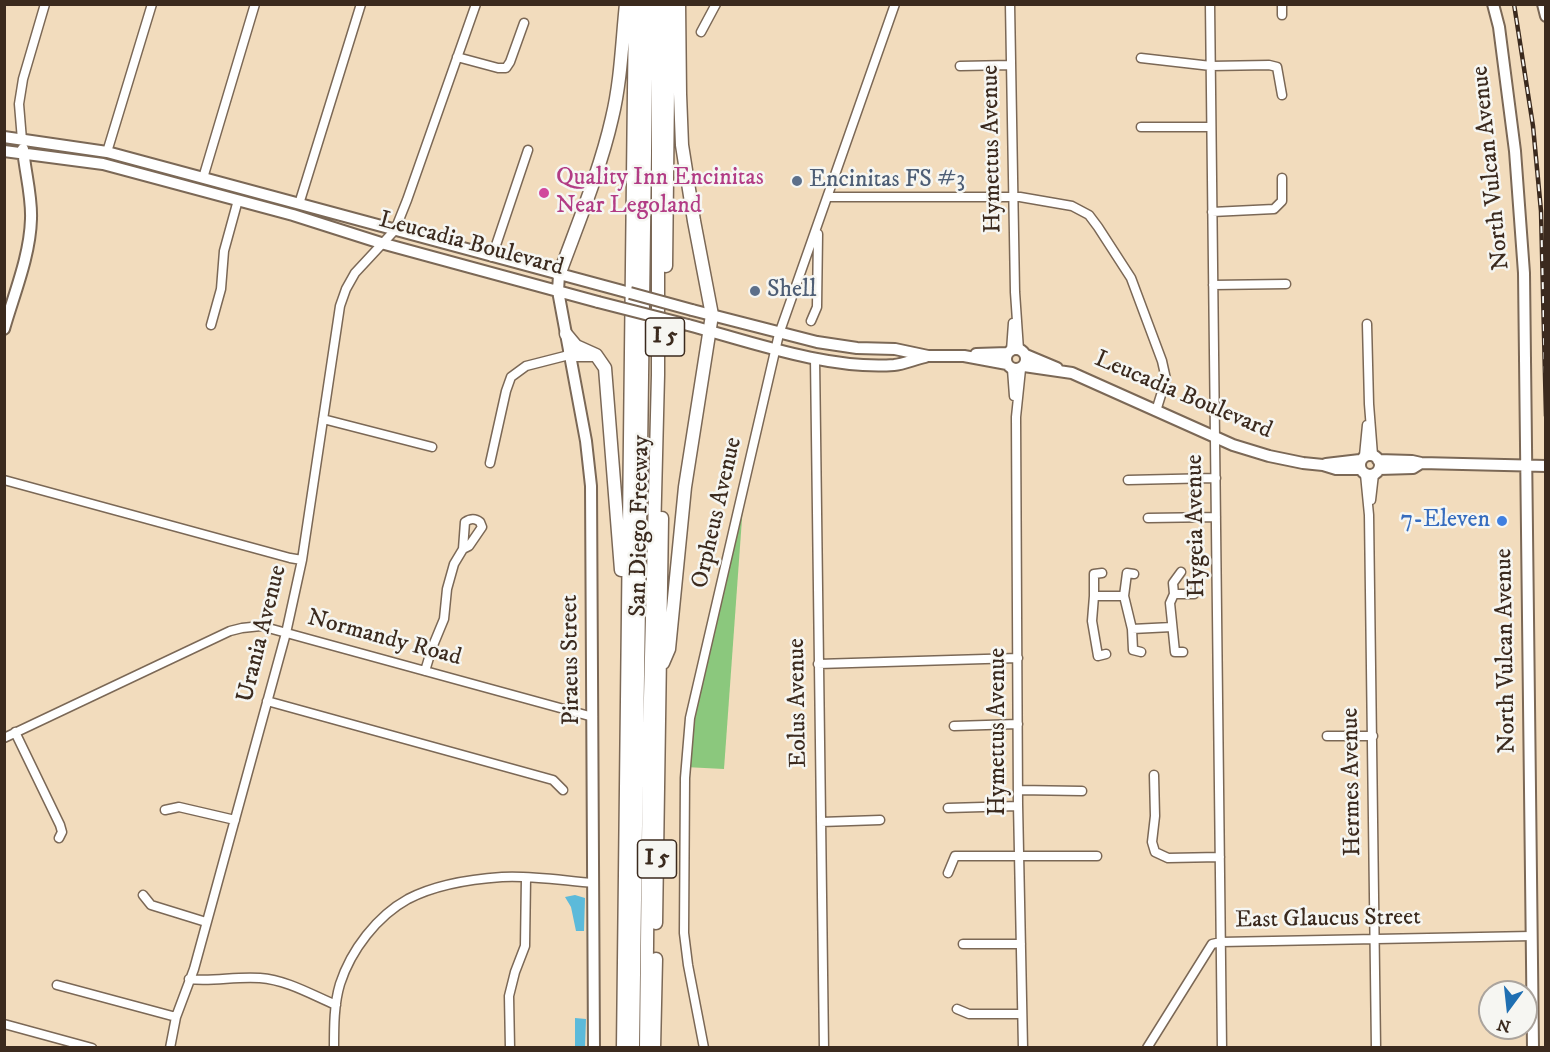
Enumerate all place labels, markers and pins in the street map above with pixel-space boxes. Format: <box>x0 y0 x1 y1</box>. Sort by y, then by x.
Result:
place label: Quality Inn Encinitas Near Legoland <box>556 165 764 221</box>
place label: Encinitas FS #3 <box>809 167 965 195</box>
marker: Encinitas FS #3 <box>790 174 804 188</box>
marker: Quality Inn Encinitas Near Legoland <box>537 186 551 200</box>
place label: Shell <box>767 277 816 305</box>
marker: Shell <box>748 284 762 298</box>
place label: 7-Eleven <box>1401 507 1490 535</box>
marker: 7-Eleven <box>1495 514 1509 528</box>

